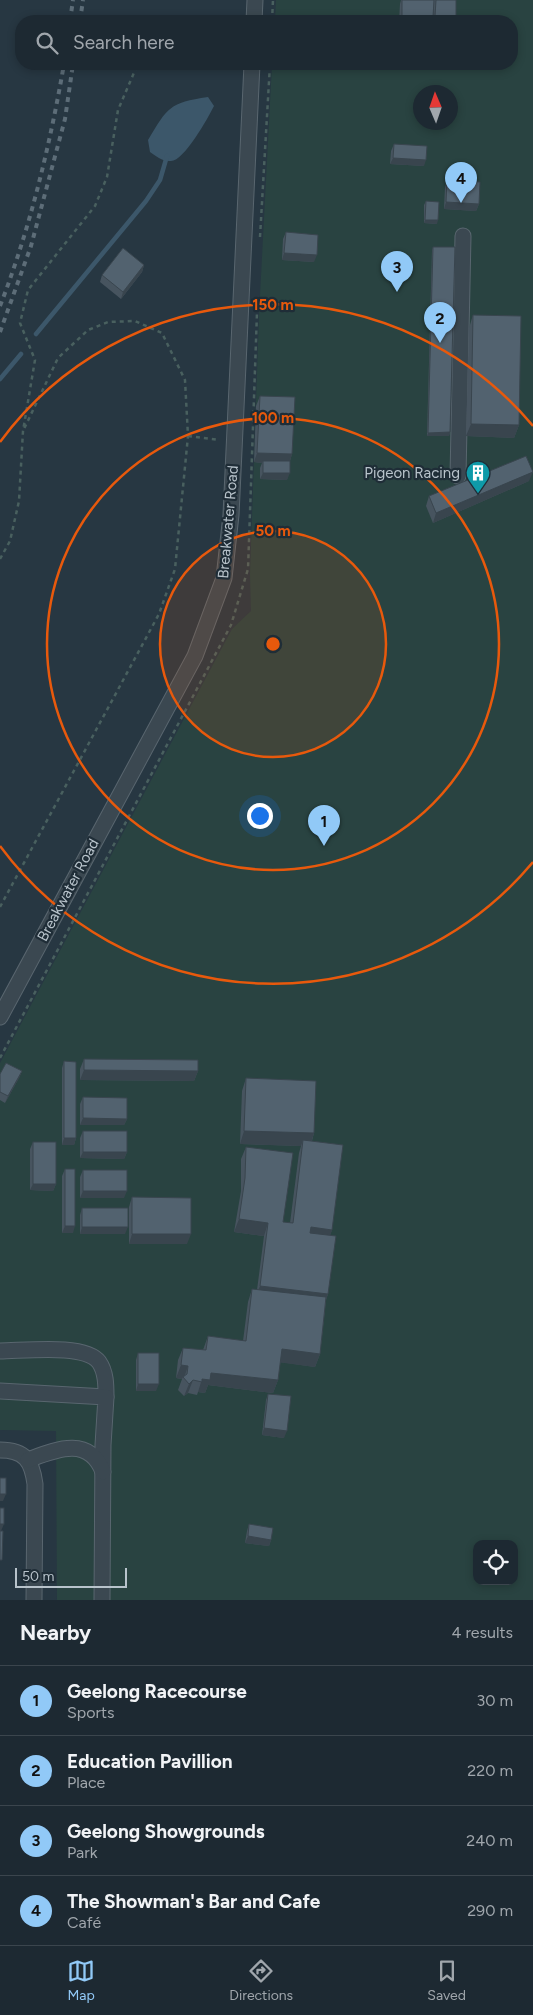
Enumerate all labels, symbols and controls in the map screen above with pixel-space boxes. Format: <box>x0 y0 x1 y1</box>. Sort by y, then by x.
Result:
search box <box>15 15 518 70</box>
icon: search <box>33 29 61 57</box>
text: Search here <box>73 31 175 54</box>
north arrow <box>413 85 458 130</box>
pin: 4 <box>445 162 477 203</box>
pin: 3 <box>381 251 413 292</box>
text: 150 m <box>252 296 294 314</box>
pin: 2 <box>424 302 456 343</box>
text: 100 m <box>252 409 294 427</box>
building icon: Pigeon Racing <box>465 460 491 494</box>
place label: Pigeon Racing <box>364 464 460 482</box>
street label: Breakwater Road <box>214 465 242 579</box>
text: 50 m <box>255 522 291 540</box>
centre of rings <box>264 635 282 653</box>
your location <box>247 803 273 829</box>
pin: 1 <box>308 805 340 846</box>
street label: Breakwater Road <box>33 836 103 944</box>
map controls <box>473 1540 518 1585</box>
button: locate <box>473 1540 518 1585</box>
scale bar <box>15 1565 128 1588</box>
text: 50 m <box>22 1568 54 1585</box>
text: Nearby <box>20 1620 91 1645</box>
text: 4 results <box>452 1623 513 1642</box>
text: Geelong Racecourse <box>67 1680 247 1703</box>
text: 1 <box>33 1691 39 1710</box>
text: 30 m <box>476 1691 513 1710</box>
text: Sports <box>67 1703 114 1722</box>
text: Education Pavillion <box>67 1750 233 1773</box>
text: 2 <box>31 1761 41 1780</box>
text: 220 m <box>467 1761 513 1780</box>
text: Place <box>67 1773 105 1792</box>
text: Geelong Showgrounds <box>67 1820 265 1843</box>
text: 3 <box>32 1831 40 1850</box>
text: 240 m <box>466 1831 513 1850</box>
text: Park <box>67 1843 97 1862</box>
text: The Showman's Bar and Cafe <box>67 1890 320 1913</box>
text: 4 <box>31 1901 41 1920</box>
text: 290 m <box>467 1901 513 1920</box>
text: Café <box>67 1913 101 1932</box>
tab: Map <box>67 1957 95 2004</box>
tab: Directions <box>229 1957 293 2004</box>
tab: Saved <box>427 1957 466 2004</box>

